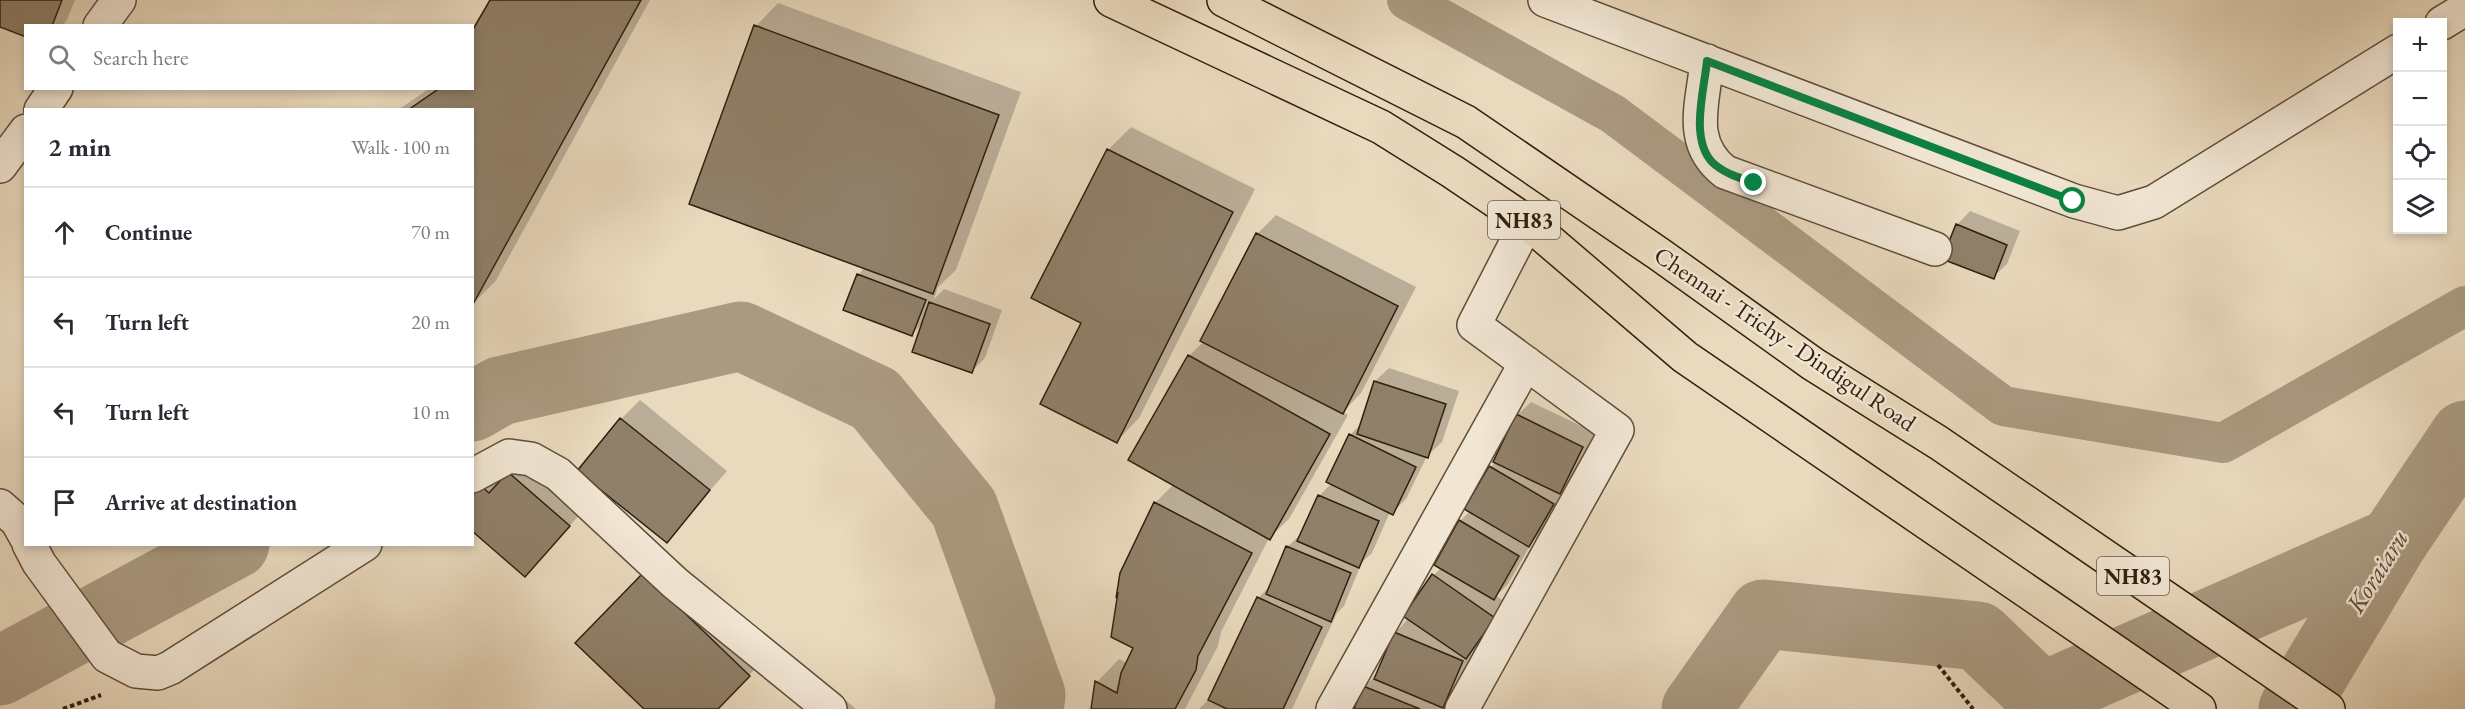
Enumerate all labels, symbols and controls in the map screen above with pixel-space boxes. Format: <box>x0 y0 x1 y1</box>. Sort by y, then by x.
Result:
map controls <box>2393 18 2447 234</box>
button: + <box>2393 18 2447 72</box>
search box <box>24 24 474 90</box>
icon: search <box>45 41 78 74</box>
text: Search here <box>93 43 188 72</box>
button: − <box>2393 72 2447 126</box>
button: locate <box>2393 126 2447 180</box>
text: 2 min <box>48 130 111 164</box>
text: Walk · 100 m <box>351 134 450 160</box>
route end <box>1740 169 1766 195</box>
button: layers <box>2393 180 2447 234</box>
route start <box>2059 187 2085 213</box>
road number: NH83 <box>1488 201 1560 239</box>
icon: ahead <box>48 216 81 249</box>
text: Continue <box>105 218 192 247</box>
text: 70 m <box>411 219 450 245</box>
street label: Chennai - Trichy - Dindigul Road <box>1648 239 1923 439</box>
icon: left <box>48 306 81 339</box>
text: Turn left <box>105 308 189 337</box>
text: 20 m <box>411 309 450 335</box>
icon: left <box>48 396 81 429</box>
text: Turn left <box>105 398 189 427</box>
text: 10 m <box>411 399 450 425</box>
icon: arrive <box>48 486 81 519</box>
text: Arrive at destination <box>105 488 297 517</box>
water label: Koraiaru <box>2338 523 2416 620</box>
road number: NH83 <box>2097 557 2169 595</box>

